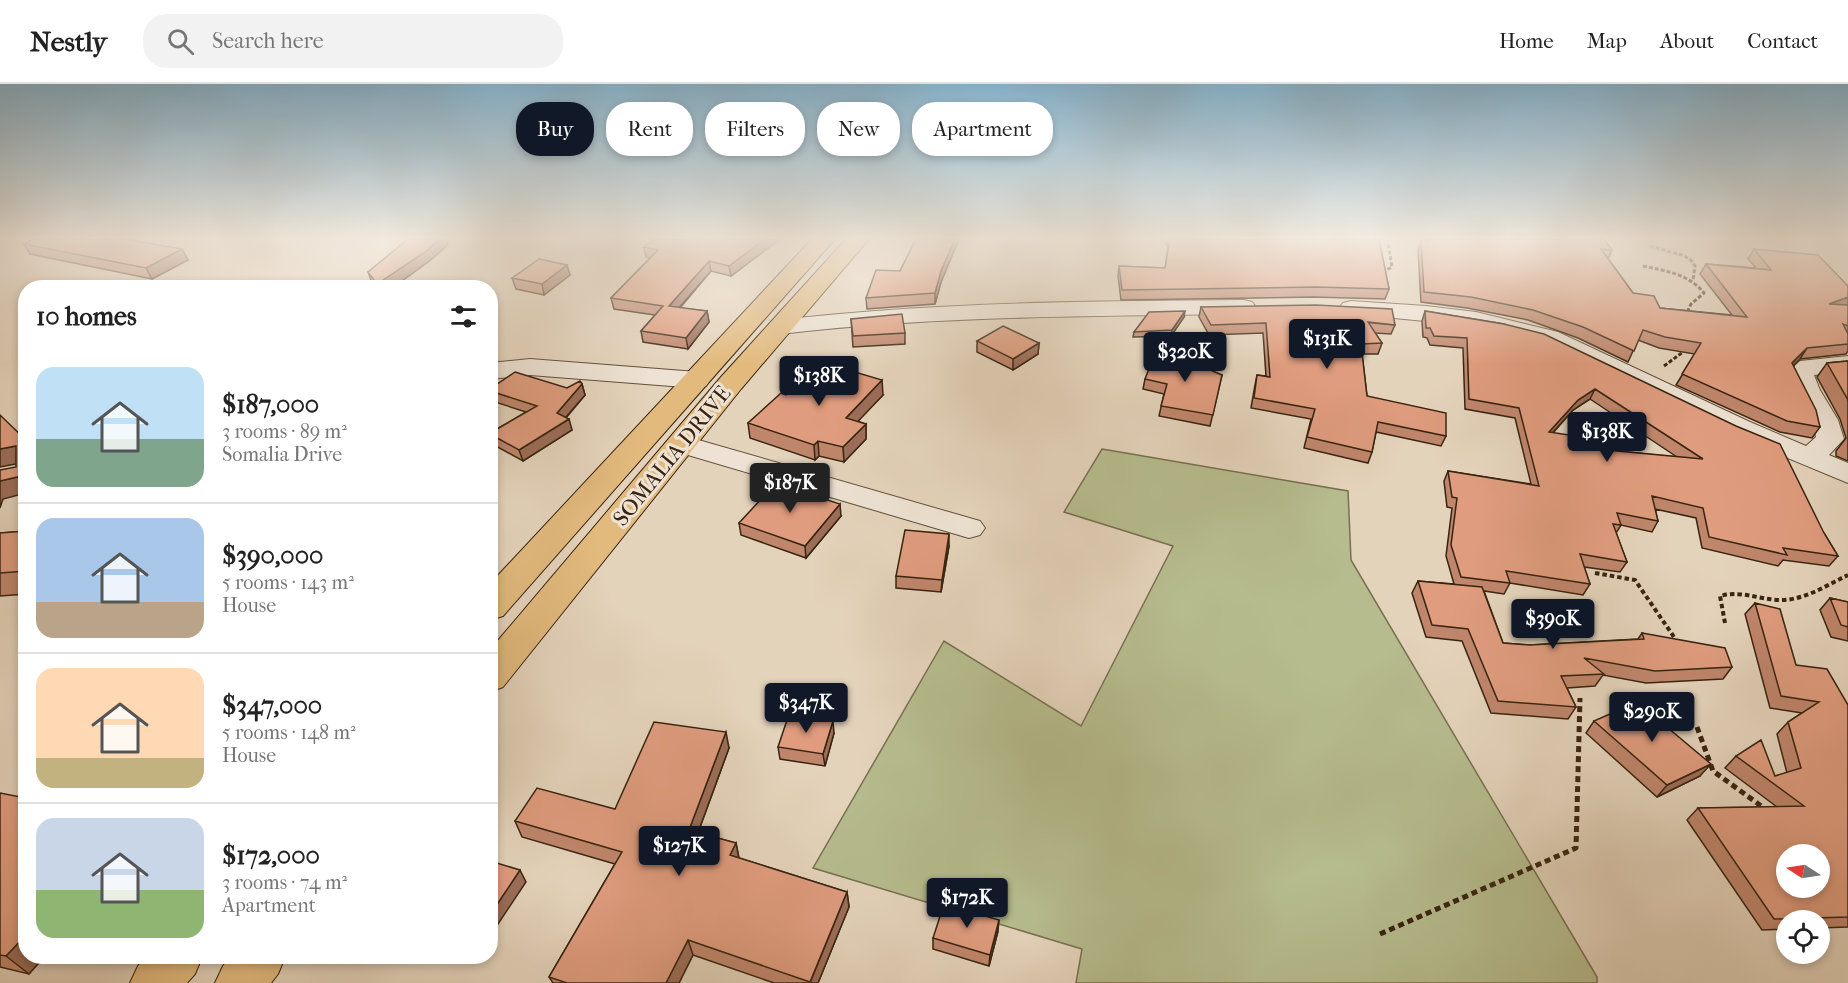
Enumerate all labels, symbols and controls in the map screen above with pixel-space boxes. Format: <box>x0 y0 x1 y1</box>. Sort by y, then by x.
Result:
search box <box>143 14 563 68</box>
text: Nestly <box>30 25 107 58</box>
icon: search <box>164 25 197 58</box>
text: Search here <box>212 28 324 54</box>
text: Home <box>1499 29 1554 53</box>
text: Map <box>1587 29 1627 53</box>
text: About <box>1660 29 1714 53</box>
text: Contact <box>1747 29 1818 53</box>
chip: Buy <box>516 102 594 156</box>
chip: Rent <box>606 102 693 156</box>
chip: Filters <box>705 102 805 156</box>
chip: New <box>817 102 900 156</box>
chip: Apartment <box>912 102 1053 156</box>
icon: filters <box>447 300 480 333</box>
text: 10 homes <box>36 301 137 332</box>
pin: $131K <box>1285 319 1369 370</box>
text: $131K <box>1303 327 1351 350</box>
pin: $320K <box>1143 332 1227 383</box>
text: $320K <box>1157 340 1213 363</box>
pin: $138K <box>777 356 861 407</box>
text: $138K <box>794 364 844 387</box>
street label: SOMALIA DRIVE <box>608 381 736 531</box>
text: $187,000 <box>222 389 319 420</box>
icon: home <box>84 391 156 463</box>
pin: $138K <box>1565 412 1649 463</box>
text: 3 rooms · 89 m² <box>222 420 347 443</box>
text: $138K <box>1582 420 1632 443</box>
text: Somalia Drive <box>222 443 342 466</box>
pin: $187K <box>748 463 832 514</box>
text: $187K <box>764 471 816 494</box>
text: $390,000 <box>222 540 323 571</box>
icon: home <box>84 542 156 614</box>
text: 5 rooms · 143 m² <box>222 571 354 594</box>
text: House <box>222 594 276 617</box>
pin: $390K <box>1511 599 1595 650</box>
text: $390K <box>1525 607 1581 630</box>
pin: $347K <box>764 683 848 734</box>
text: $347,000 <box>222 690 322 721</box>
text: $347K <box>779 691 833 714</box>
icon: home <box>84 692 156 764</box>
pin: $290K <box>1610 692 1694 743</box>
text: $290K <box>1623 700 1681 723</box>
text: 5 rooms · 148 m² <box>222 721 356 744</box>
text: House <box>222 744 276 767</box>
pin: $127K <box>637 826 721 877</box>
text: $127K <box>653 834 705 857</box>
text: $172,000 <box>222 840 320 871</box>
icon: home <box>84 842 156 914</box>
north arrow <box>1776 844 1830 898</box>
map controls <box>1776 844 1830 964</box>
text: 3 rooms · 74 m² <box>222 871 347 894</box>
pin: $172K <box>925 878 1009 929</box>
text: $172K <box>941 886 993 909</box>
text: Apartment <box>222 894 316 917</box>
button: locate <box>1776 910 1830 964</box>

